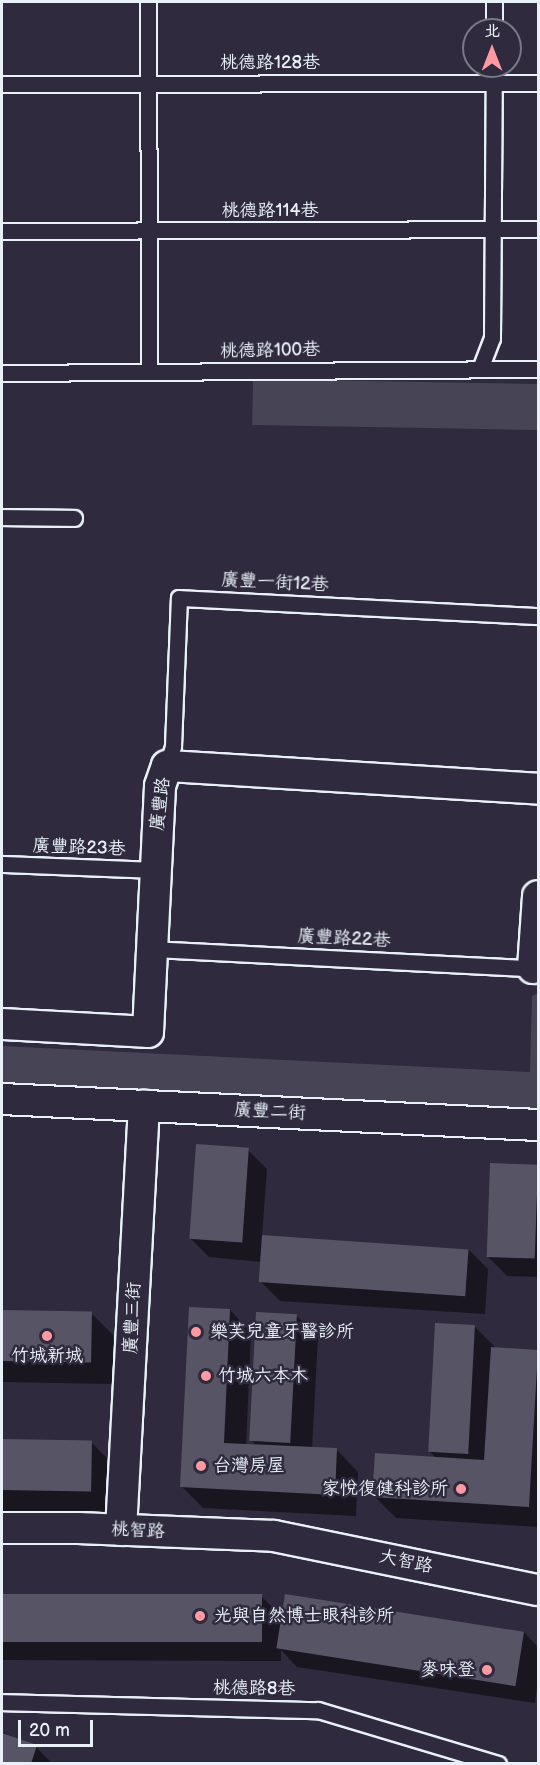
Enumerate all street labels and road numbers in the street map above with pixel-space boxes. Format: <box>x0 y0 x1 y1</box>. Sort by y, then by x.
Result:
street label: 桃德路128巷 <box>220 52 320 74</box>
street label: 桃德路114巷 <box>222 200 318 222</box>
street label: 桃德路100巷 <box>220 339 320 363</box>
street label: 廣豐一街12巷 <box>221 569 329 597</box>
street label: 廣豐路 <box>147 776 175 832</box>
street label: 廣豐路23巷 <box>32 836 126 860</box>
street label: 廣豐路22巷 <box>297 926 391 952</box>
street label: 廣豐二街 <box>233 1099 307 1125</box>
street label: 廣豐三街 <box>120 1281 146 1355</box>
street label: 桃智路 <box>110 1519 166 1543</box>
street label: 大智路 <box>377 1546 435 1578</box>
street label: 桃德路8巷 <box>213 1677 295 1701</box>

